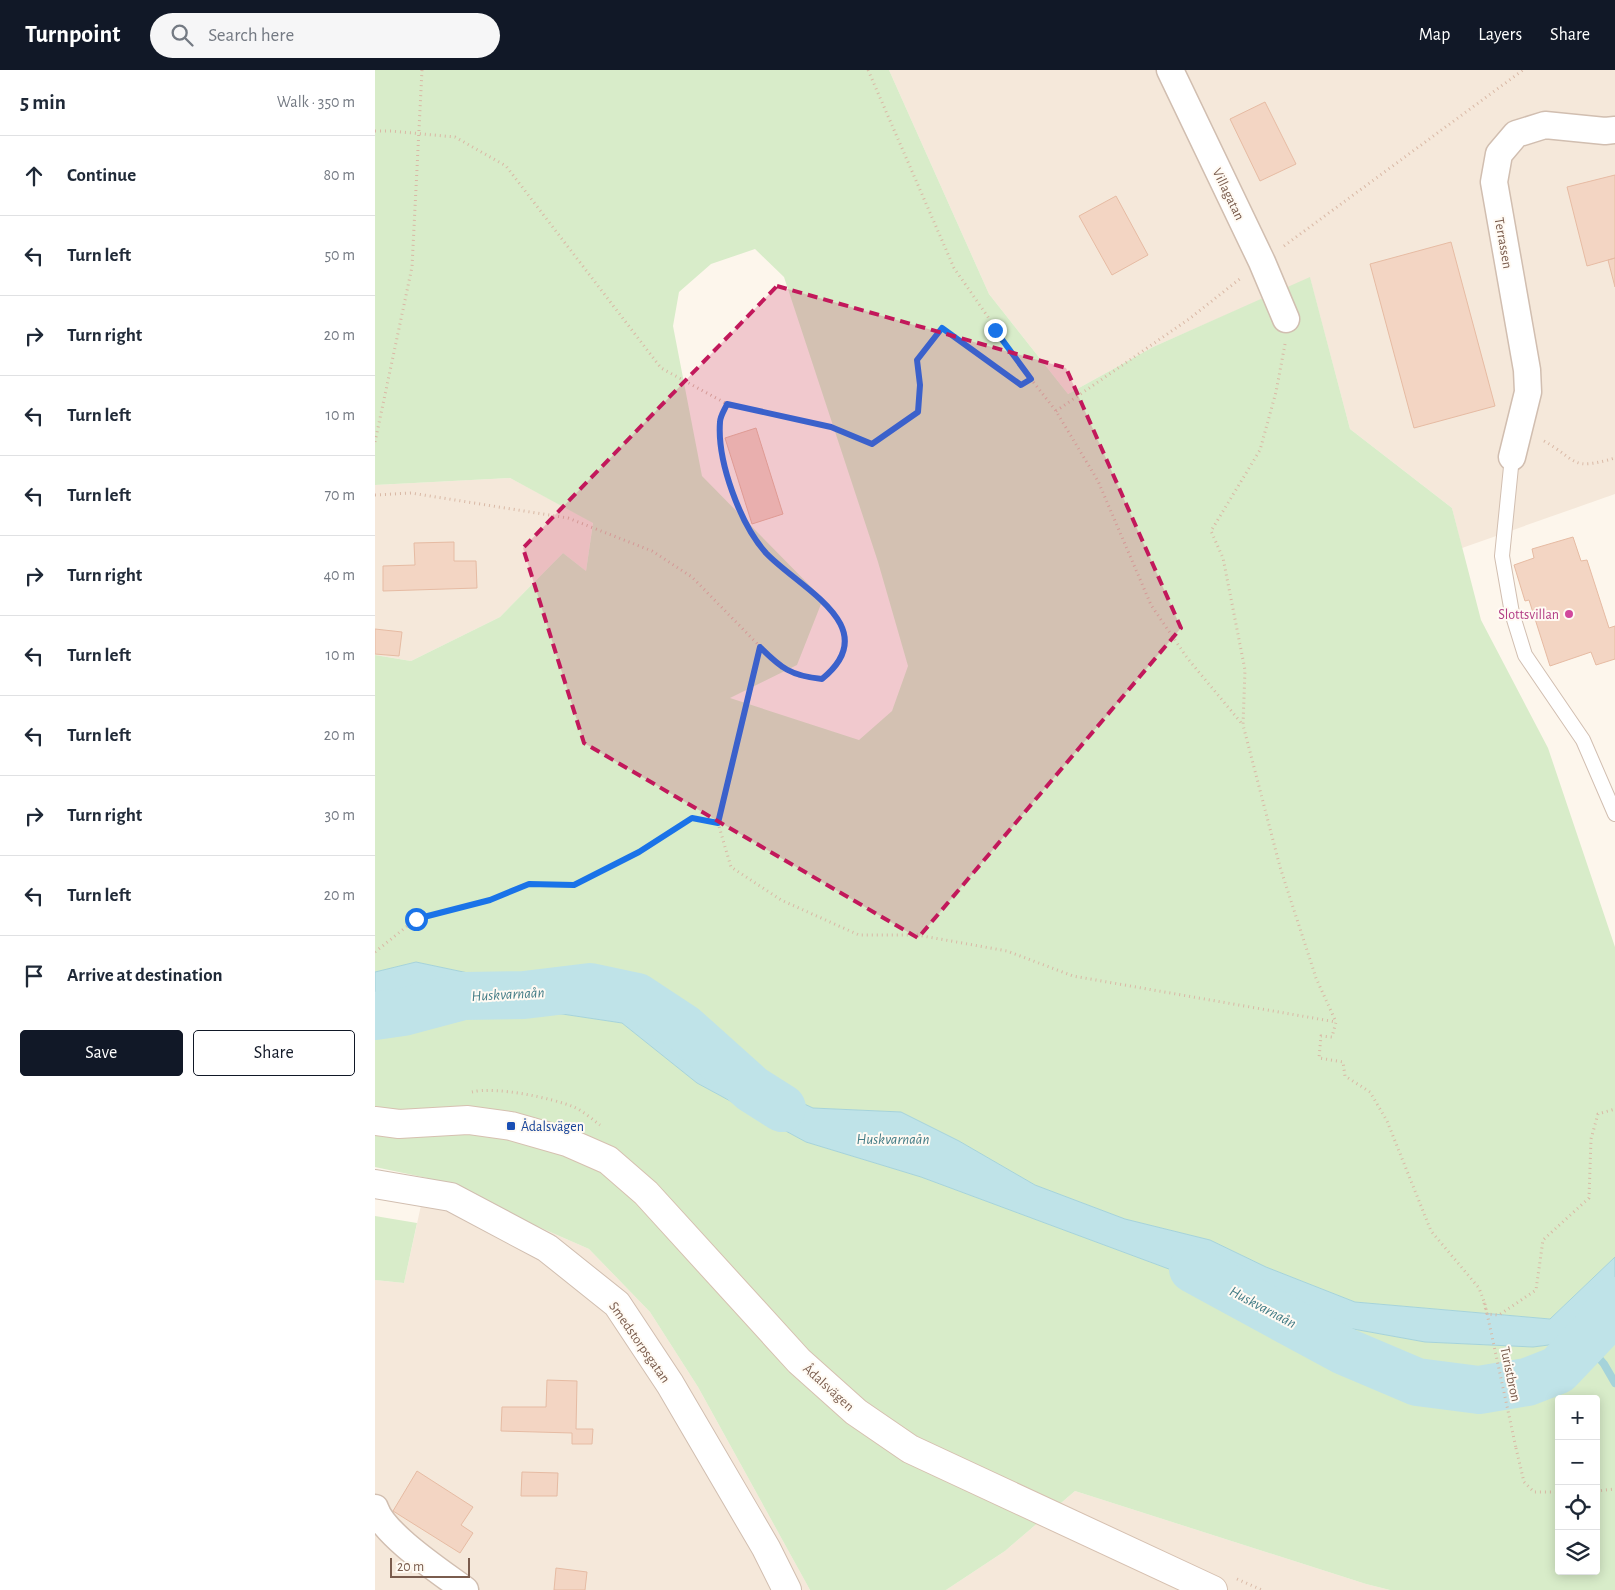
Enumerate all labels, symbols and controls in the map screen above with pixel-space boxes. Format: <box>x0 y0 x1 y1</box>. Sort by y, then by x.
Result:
search box <box>150 13 500 58</box>
icon: search <box>168 21 196 49</box>
text: Turnpoint <box>25 23 120 47</box>
text: Search here <box>208 26 294 45</box>
text: Map <box>1419 26 1450 44</box>
text: Layers <box>1478 26 1522 44</box>
text: Share <box>1550 26 1590 44</box>
text: 5 min <box>20 92 66 113</box>
text: Walk · 350 m <box>277 94 355 110</box>
icon: ahead <box>20 162 48 190</box>
text: Continue <box>67 166 136 185</box>
street label: Villagatan <box>1210 166 1247 223</box>
text: 80 m <box>324 167 355 183</box>
street label: Terrassen <box>1492 216 1514 270</box>
icon: left <box>20 242 48 270</box>
text: Turn left <box>67 246 131 265</box>
text: 50 m <box>324 247 355 263</box>
route end <box>984 319 1007 342</box>
icon: right <box>20 322 48 350</box>
text: Turn right <box>67 326 142 345</box>
text: 20 m <box>324 327 355 343</box>
icon: left <box>20 402 48 430</box>
text: Turn left <box>67 406 131 425</box>
text: 10 m <box>326 407 355 423</box>
icon: left <box>20 482 48 510</box>
text: Turn left <box>67 486 131 505</box>
text: 70 m <box>324 487 355 503</box>
icon: right <box>20 562 48 590</box>
text: Turn right <box>67 566 142 585</box>
text: 40 m <box>323 567 355 583</box>
place label: Slottsvillan <box>1498 608 1559 622</box>
marker: Slottsvillan <box>1563 608 1575 620</box>
icon: left <box>20 642 48 670</box>
text: Turn left <box>67 646 131 665</box>
text: 10 m <box>326 647 355 663</box>
icon: left <box>20 722 48 750</box>
text: Turn left <box>67 726 131 745</box>
text: 20 m <box>324 727 355 743</box>
icon: right <box>20 802 48 830</box>
text: Turn right <box>67 806 142 825</box>
text: 30 m <box>325 807 355 823</box>
icon: left <box>20 882 48 910</box>
text: Turn left <box>67 886 131 905</box>
text: 20 m <box>324 887 355 903</box>
route start <box>405 908 428 931</box>
icon: arrive <box>20 962 48 990</box>
text: Arrive at destination <box>67 966 223 985</box>
water label: Huskvarnaån <box>471 985 545 1004</box>
button: Save <box>20 1030 183 1076</box>
button: Share <box>193 1030 355 1076</box>
place label: Ådalsvägen <box>521 1118 584 1134</box>
marker: Ådalsvägen <box>505 1120 517 1132</box>
water label: Huskvarnaån <box>857 1132 929 1147</box>
water label: Huskvarnaån <box>1227 1284 1298 1331</box>
street label: Smedstorpsgatan <box>606 1299 672 1386</box>
street label: Turistbron <box>1497 1345 1523 1403</box>
street label: Ådalsvägen <box>800 1360 858 1414</box>
map controls <box>1555 1395 1600 1575</box>
button: + <box>1555 1395 1600 1440</box>
button: − <box>1555 1440 1600 1485</box>
button: locate <box>1555 1485 1600 1530</box>
button: layers <box>1555 1530 1600 1575</box>
scale bar <box>390 1555 470 1578</box>
text: 20 m <box>397 1560 424 1574</box>

